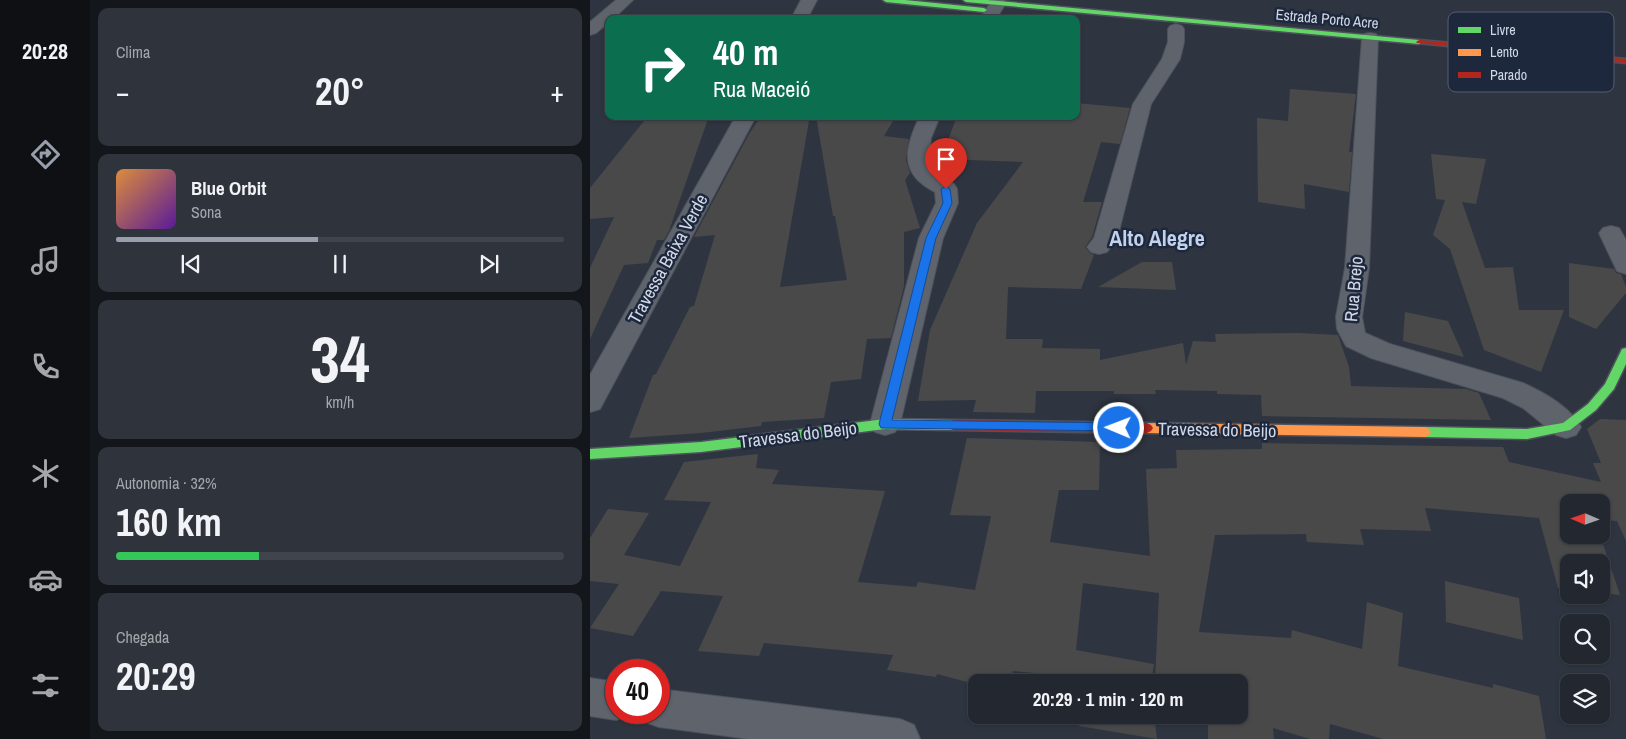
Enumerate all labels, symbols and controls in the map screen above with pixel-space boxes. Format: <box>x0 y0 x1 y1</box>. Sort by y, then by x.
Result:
street label: Estrada Porto Acre <box>1275 4 1380 33</box>
legend <box>1448 12 1614 92</box>
text: Livre <box>1490 21 1516 39</box>
text: 40 m <box>713 29 778 76</box>
icon: right <box>630 35 695 100</box>
text: 20:28 <box>22 36 68 66</box>
text: Clima <box>116 41 150 63</box>
text: Lento <box>1490 43 1519 61</box>
text: 20° <box>315 66 365 117</box>
text: Parado <box>1490 66 1527 84</box>
text: − <box>116 73 129 111</box>
text: + <box>551 73 564 111</box>
text: Rua Maceió <box>713 74 810 104</box>
icon: directions <box>28 137 63 172</box>
pin <box>925 138 967 189</box>
icon: arrive <box>932 145 960 173</box>
text: Blue Orbit <box>191 175 266 201</box>
street label: Travessa Baixa Verde <box>622 189 714 328</box>
text: Sona <box>191 201 222 223</box>
district label: Alto Alegre <box>1109 223 1205 253</box>
icon: music <box>28 243 63 278</box>
icon: previous <box>177 250 205 278</box>
icon: pause <box>326 250 354 278</box>
icon: next <box>475 250 503 278</box>
street label: Rua Brejo <box>1338 255 1369 323</box>
text: 34 <box>310 315 370 402</box>
icon: phone <box>28 349 63 384</box>
text: km/h <box>326 391 354 413</box>
position arrow <box>1092 401 1144 453</box>
street label: Travessa do Beijo <box>738 415 858 454</box>
street label: Travessa do Beijo <box>1158 416 1276 443</box>
icon: climate <box>28 456 63 491</box>
text: Autonomia · 32% <box>116 472 217 494</box>
north arrow <box>1560 494 1610 544</box>
map controls <box>1560 494 1610 724</box>
text: 160 km <box>116 497 222 548</box>
button: sound <box>1560 554 1610 604</box>
icon: car <box>28 562 63 597</box>
button: search <box>1560 614 1610 664</box>
text: Chegada <box>116 626 169 648</box>
text: 20:29 <box>116 651 196 702</box>
speed limit sign: 40 <box>605 659 670 724</box>
icon: filters <box>28 668 63 703</box>
button: layers <box>1560 674 1610 724</box>
text: 20:29 · 1 min · 120 m <box>1033 686 1183 712</box>

